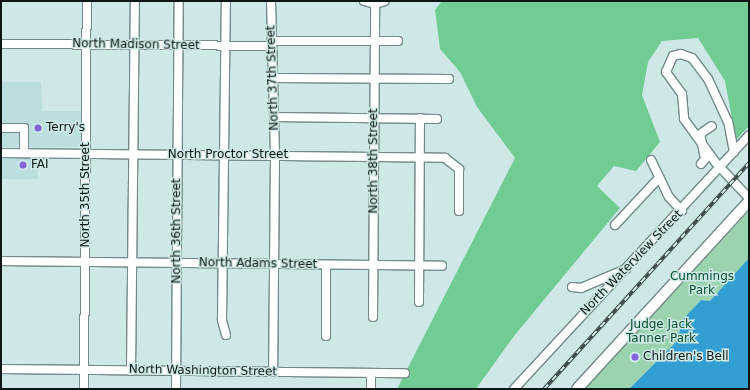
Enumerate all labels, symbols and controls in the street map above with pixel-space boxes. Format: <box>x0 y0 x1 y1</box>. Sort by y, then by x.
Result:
street label: North 37th Street <box>264 25 282 131</box>
street label: North Madison Street <box>72 37 200 53</box>
street label: North 38th Street <box>367 108 381 214</box>
place label: Terry's <box>46 121 85 135</box>
marker: Terry's <box>33 123 43 133</box>
street label: North 35th Street <box>79 142 93 248</box>
street label: North Proctor Street <box>168 148 288 162</box>
place label: FAI <box>31 158 49 172</box>
marker: FAI <box>18 160 28 170</box>
street label: North 36th Street <box>170 178 184 284</box>
street label: North Waterview Street <box>578 207 686 319</box>
street label: North Adams Street <box>199 256 317 272</box>
park label: Cummings Park <box>670 270 734 298</box>
park label: Judge Jack Tanner Park <box>626 318 696 346</box>
place label: Children's Bell <box>643 350 729 364</box>
marker: Children's Bell <box>630 352 640 362</box>
street label: North Washington Street <box>129 363 277 379</box>

